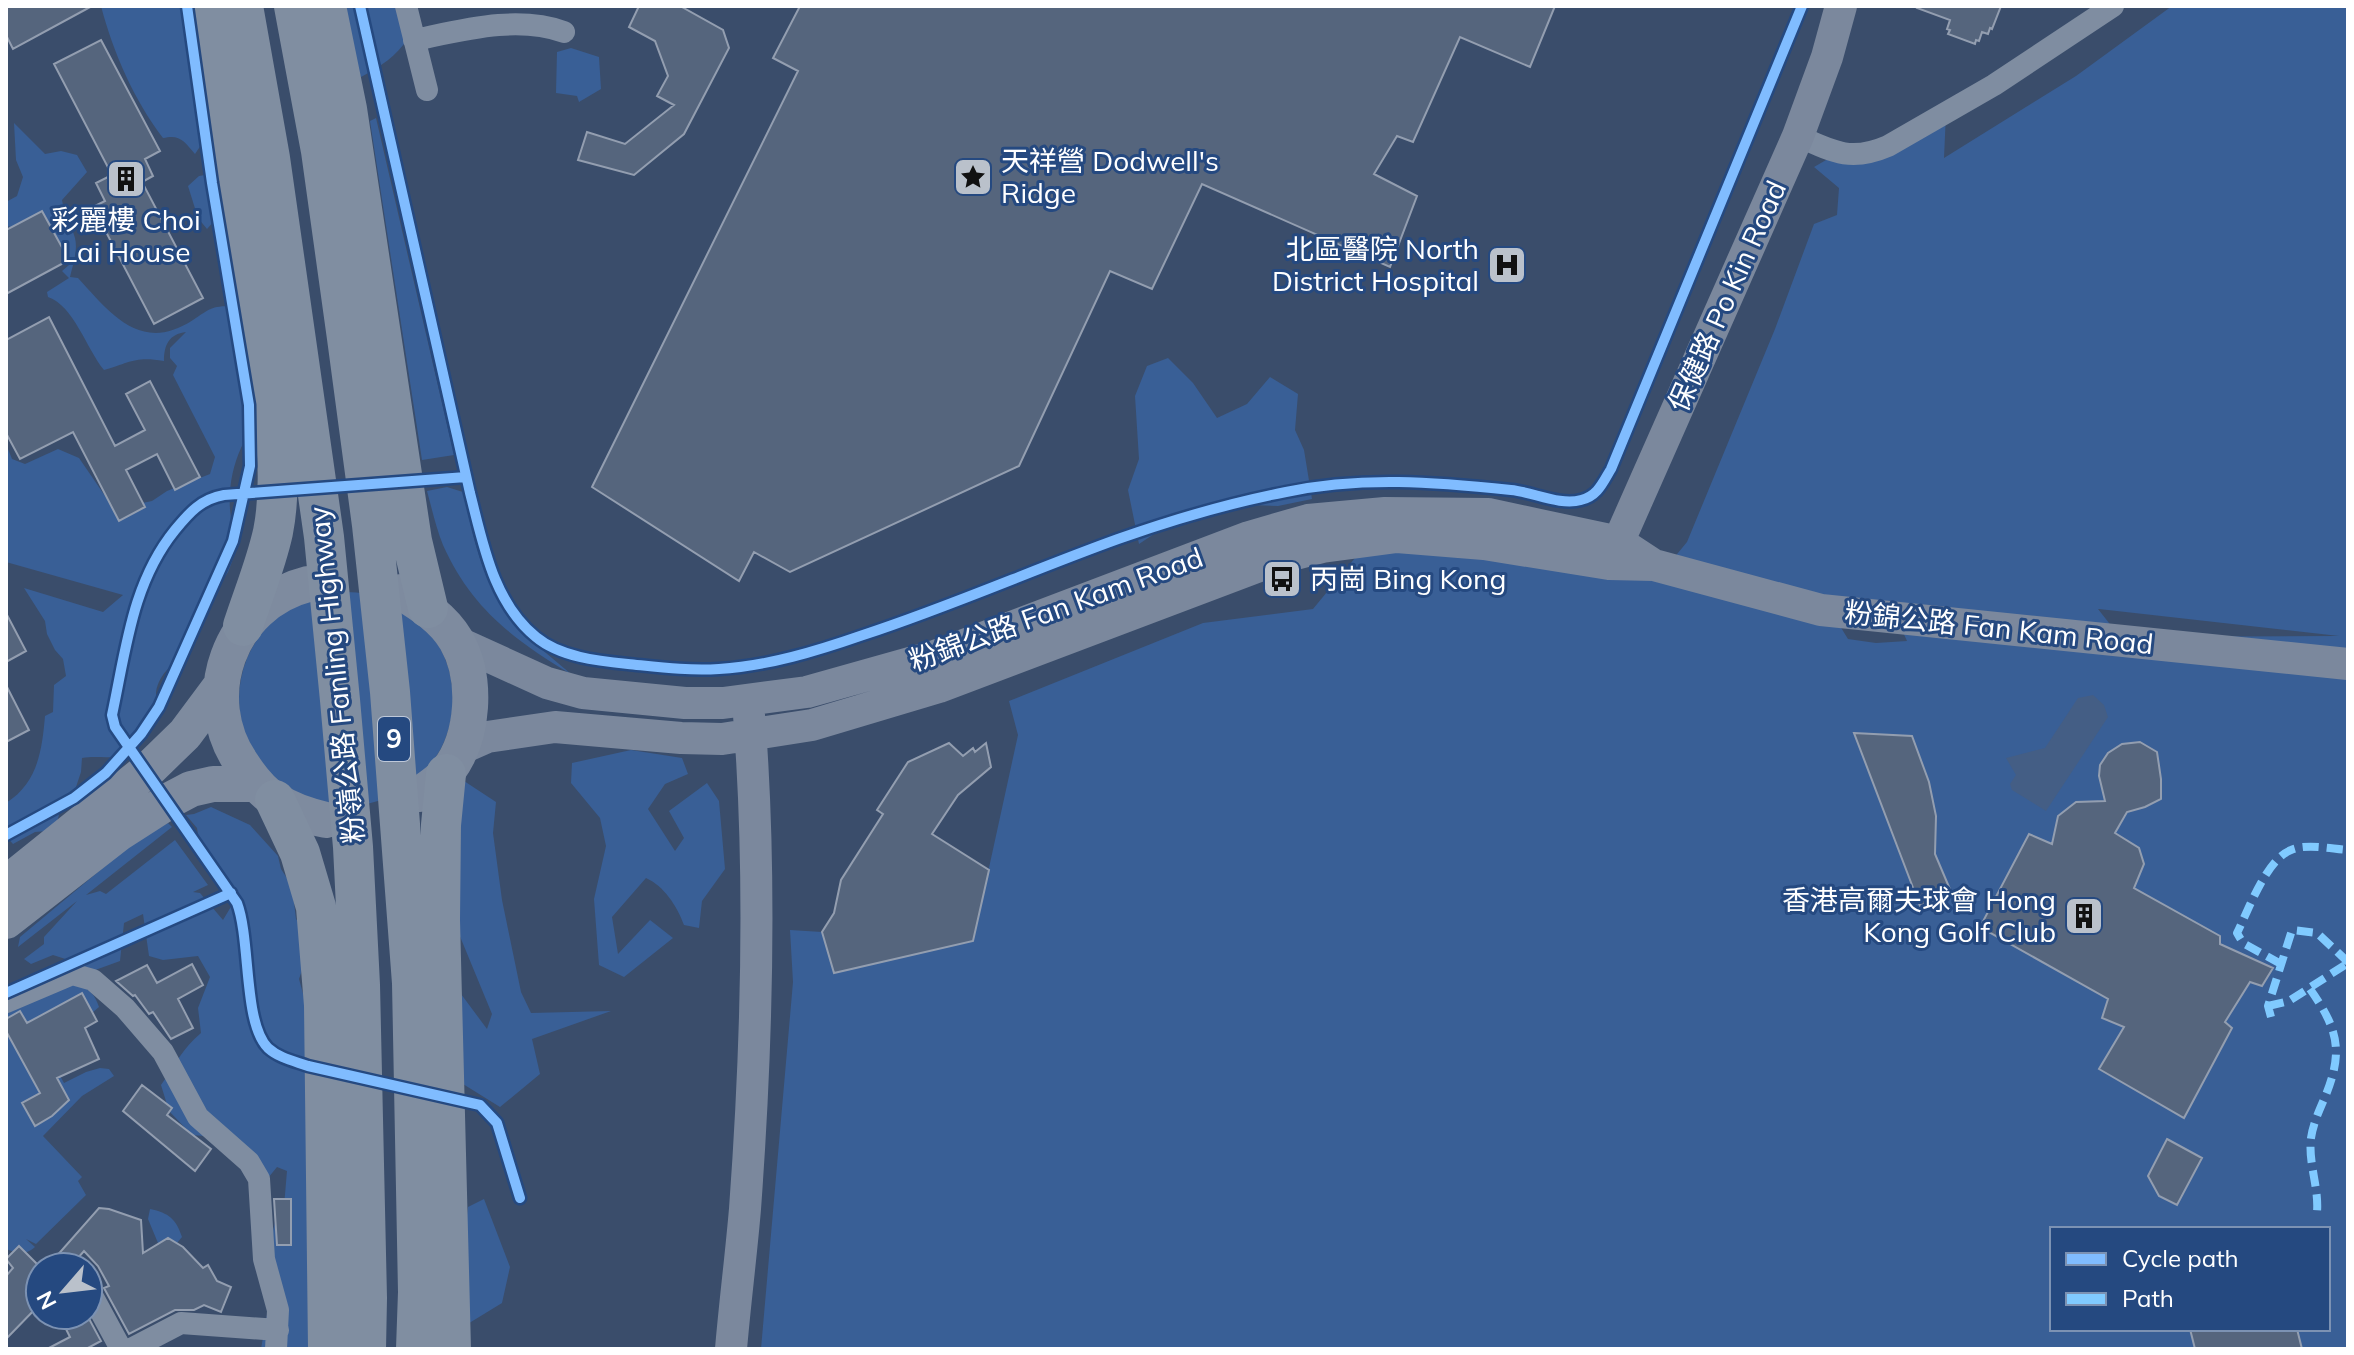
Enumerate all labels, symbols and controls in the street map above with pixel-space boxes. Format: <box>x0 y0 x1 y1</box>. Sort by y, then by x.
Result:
place label: 天祥營 Dodwell's Ridge <box>1001 143 1219 210</box>
place icon: 天祥營 Dodwell's Ridge <box>952 156 994 198</box>
building icon: 彩麗樓 Choi Lai House <box>105 158 147 200</box>
street label: 保健路 Po Kin Road <box>1660 175 1793 417</box>
place label: 彩麗樓 Choi Lai House <box>51 202 201 269</box>
place label: 北區醫院 North District Hospital <box>1272 231 1479 298</box>
hospital icon: 北區醫院 North District Hospital <box>1486 244 1528 286</box>
street label: 粉嶺公路 Fanling Highway <box>300 505 371 845</box>
street label: 粉錦公路 Fan Kam Road <box>904 539 1208 678</box>
bus stop icon: 丙崗 Bing Kong <box>1261 558 1303 600</box>
place label: 丙崗 Bing Kong <box>1310 561 1506 596</box>
street label: 粉錦公路 Fan Kam Road <box>1843 594 2155 661</box>
road number: 9 <box>378 717 410 761</box>
place label: 香港高爾夫球會 Hong Kong Golf Club <box>1782 882 2056 949</box>
building icon: 香港高爾夫球會 Hong Kong Golf Club <box>2063 895 2105 937</box>
legend <box>2050 1227 2330 1331</box>
text: Cycle path <box>2122 1243 2239 1273</box>
north arrow <box>24 1251 104 1331</box>
text: Path <box>2122 1283 2174 1313</box>
text: N <box>30 1286 63 1314</box>

